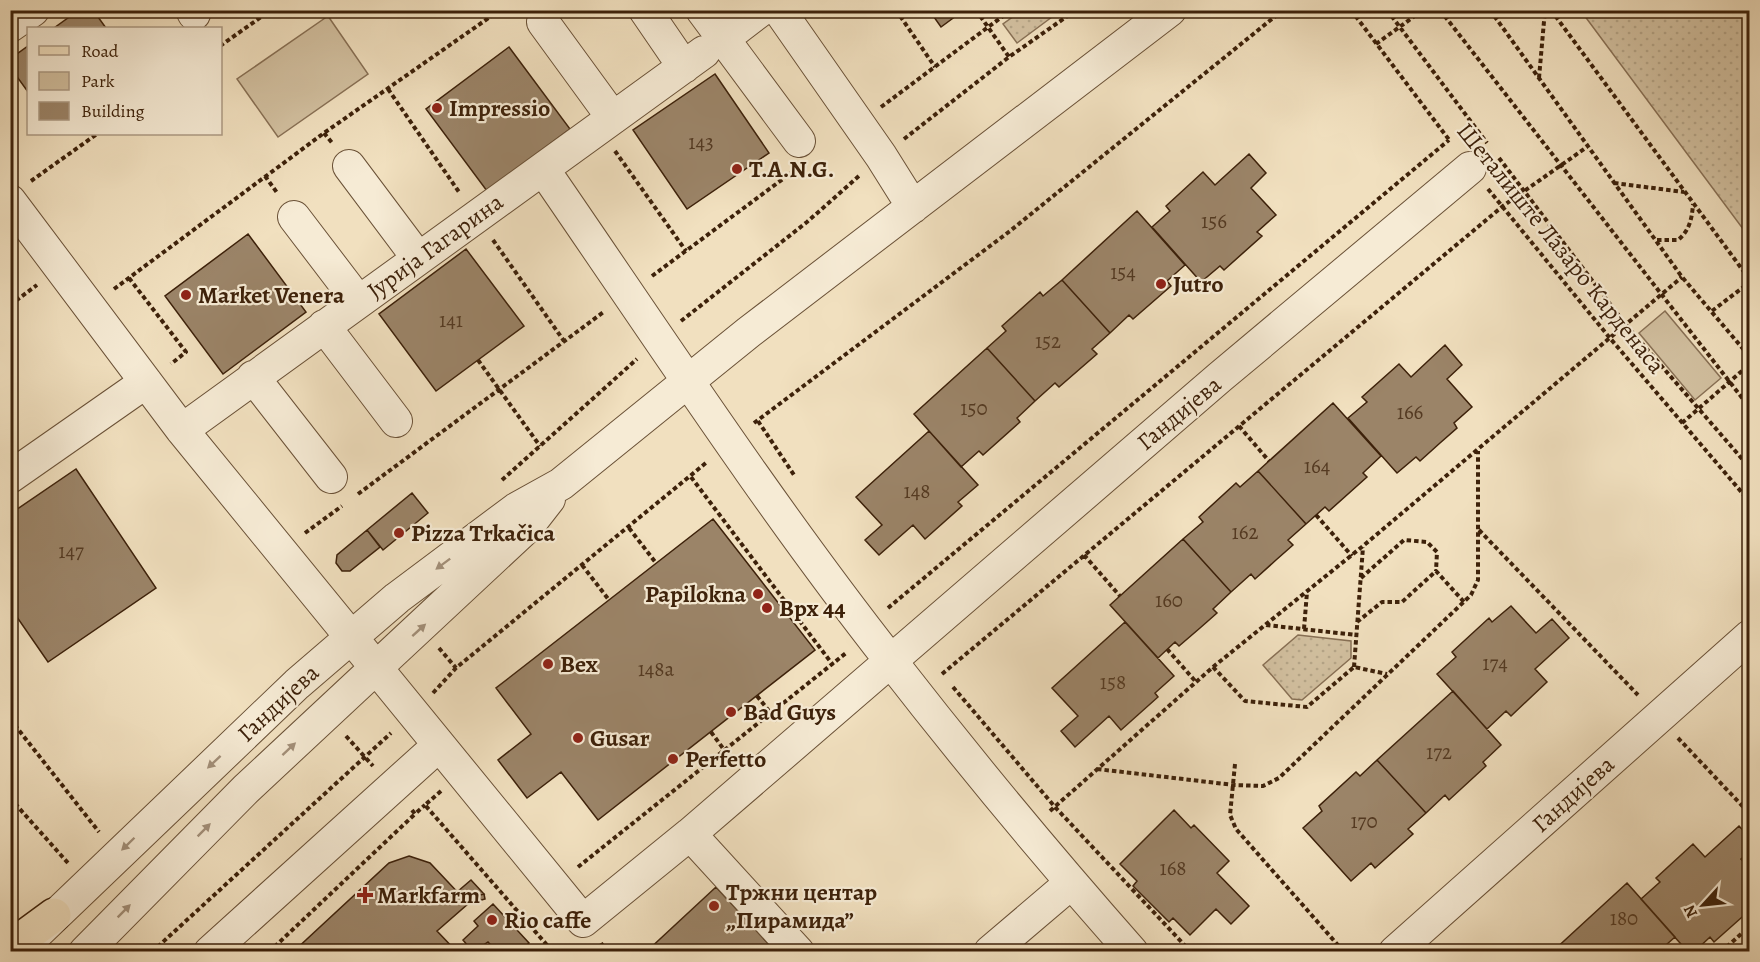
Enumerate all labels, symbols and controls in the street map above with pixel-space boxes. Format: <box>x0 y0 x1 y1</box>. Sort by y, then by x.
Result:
legend <box>27 27 222 135</box>
text: Road <box>81 39 119 63</box>
text: Park <box>81 69 115 93</box>
place label: Impressio <box>449 92 550 124</box>
text: Building <box>81 99 145 123</box>
marker: Impressio <box>430 101 444 115</box>
street label: Шеталиште Лазаро Карденаса <box>1450 116 1672 380</box>
house number: 143 <box>688 128 714 156</box>
place label: T.A.N.G. <box>749 153 834 185</box>
marker: T.A.N.G. <box>730 162 744 176</box>
street label: Јурија Гагарина <box>361 186 509 306</box>
house number: 156 <box>1201 207 1227 235</box>
house number: 154 <box>1110 258 1136 286</box>
place label: Jutro <box>1173 268 1224 300</box>
marker: Jutro <box>1154 277 1168 291</box>
place label: Market Venera <box>198 279 345 311</box>
marker: Market Venera <box>179 288 193 302</box>
house number: 141 <box>439 306 463 334</box>
house number: 152 <box>1035 327 1061 355</box>
street label: Гандијева <box>1130 368 1228 458</box>
house number: 150 <box>960 394 988 422</box>
house number: 166 <box>1397 398 1424 426</box>
house number: 164 <box>1304 452 1330 480</box>
house number: 148 <box>904 477 930 505</box>
place label: Pizza Trkačica <box>411 517 556 549</box>
house number: 162 <box>1232 518 1258 546</box>
marker: Pizza Trkačica <box>392 526 406 540</box>
house number: 147 <box>58 537 84 565</box>
one-way arrow <box>436 557 451 569</box>
place label: Papilokna <box>645 578 746 610</box>
house number: 160 <box>1155 586 1183 614</box>
marker: Papilokna <box>751 587 765 601</box>
place label: Врх 44 <box>779 592 846 624</box>
marker: Врх 44 <box>760 601 774 615</box>
one-way arrow <box>411 624 426 637</box>
place label: Bex <box>560 648 598 680</box>
house number: 174 <box>1482 649 1508 677</box>
house number: 148a <box>638 655 675 683</box>
street label: Гандијева <box>230 657 326 749</box>
marker: Bex <box>541 657 555 671</box>
house number: 158 <box>1100 668 1126 696</box>
place label: Bad Guys <box>743 696 836 728</box>
marker: Bad Guys <box>724 705 738 719</box>
place label: Gusar <box>590 722 650 754</box>
marker: Gusar <box>571 731 585 745</box>
house number: 172 <box>1426 738 1452 766</box>
one-way arrow <box>281 743 295 757</box>
place label: Perfetto <box>685 743 766 775</box>
street label: Гандијева <box>1525 748 1621 840</box>
marker: Perfetto <box>666 752 680 766</box>
one-way arrow <box>208 755 222 769</box>
house number: 170 <box>1350 807 1378 835</box>
one-way arrow <box>197 823 211 837</box>
one-way arrow <box>122 836 136 850</box>
house number: 168 <box>1159 854 1187 882</box>
north arrow <box>1673 875 1733 935</box>
place label: Тржни центар „Пирамида” <box>726 876 877 936</box>
place label: Markfarm <box>377 879 480 911</box>
marker: Markfarm <box>358 888 372 902</box>
marker: Тржни центар „Пирамида” <box>707 899 721 913</box>
text: N <box>1678 901 1703 922</box>
one-way arrow <box>116 904 130 918</box>
place label: Rio caffe <box>504 904 591 936</box>
house number: 180 <box>1610 904 1638 932</box>
marker: Rio caffe <box>485 913 499 927</box>

